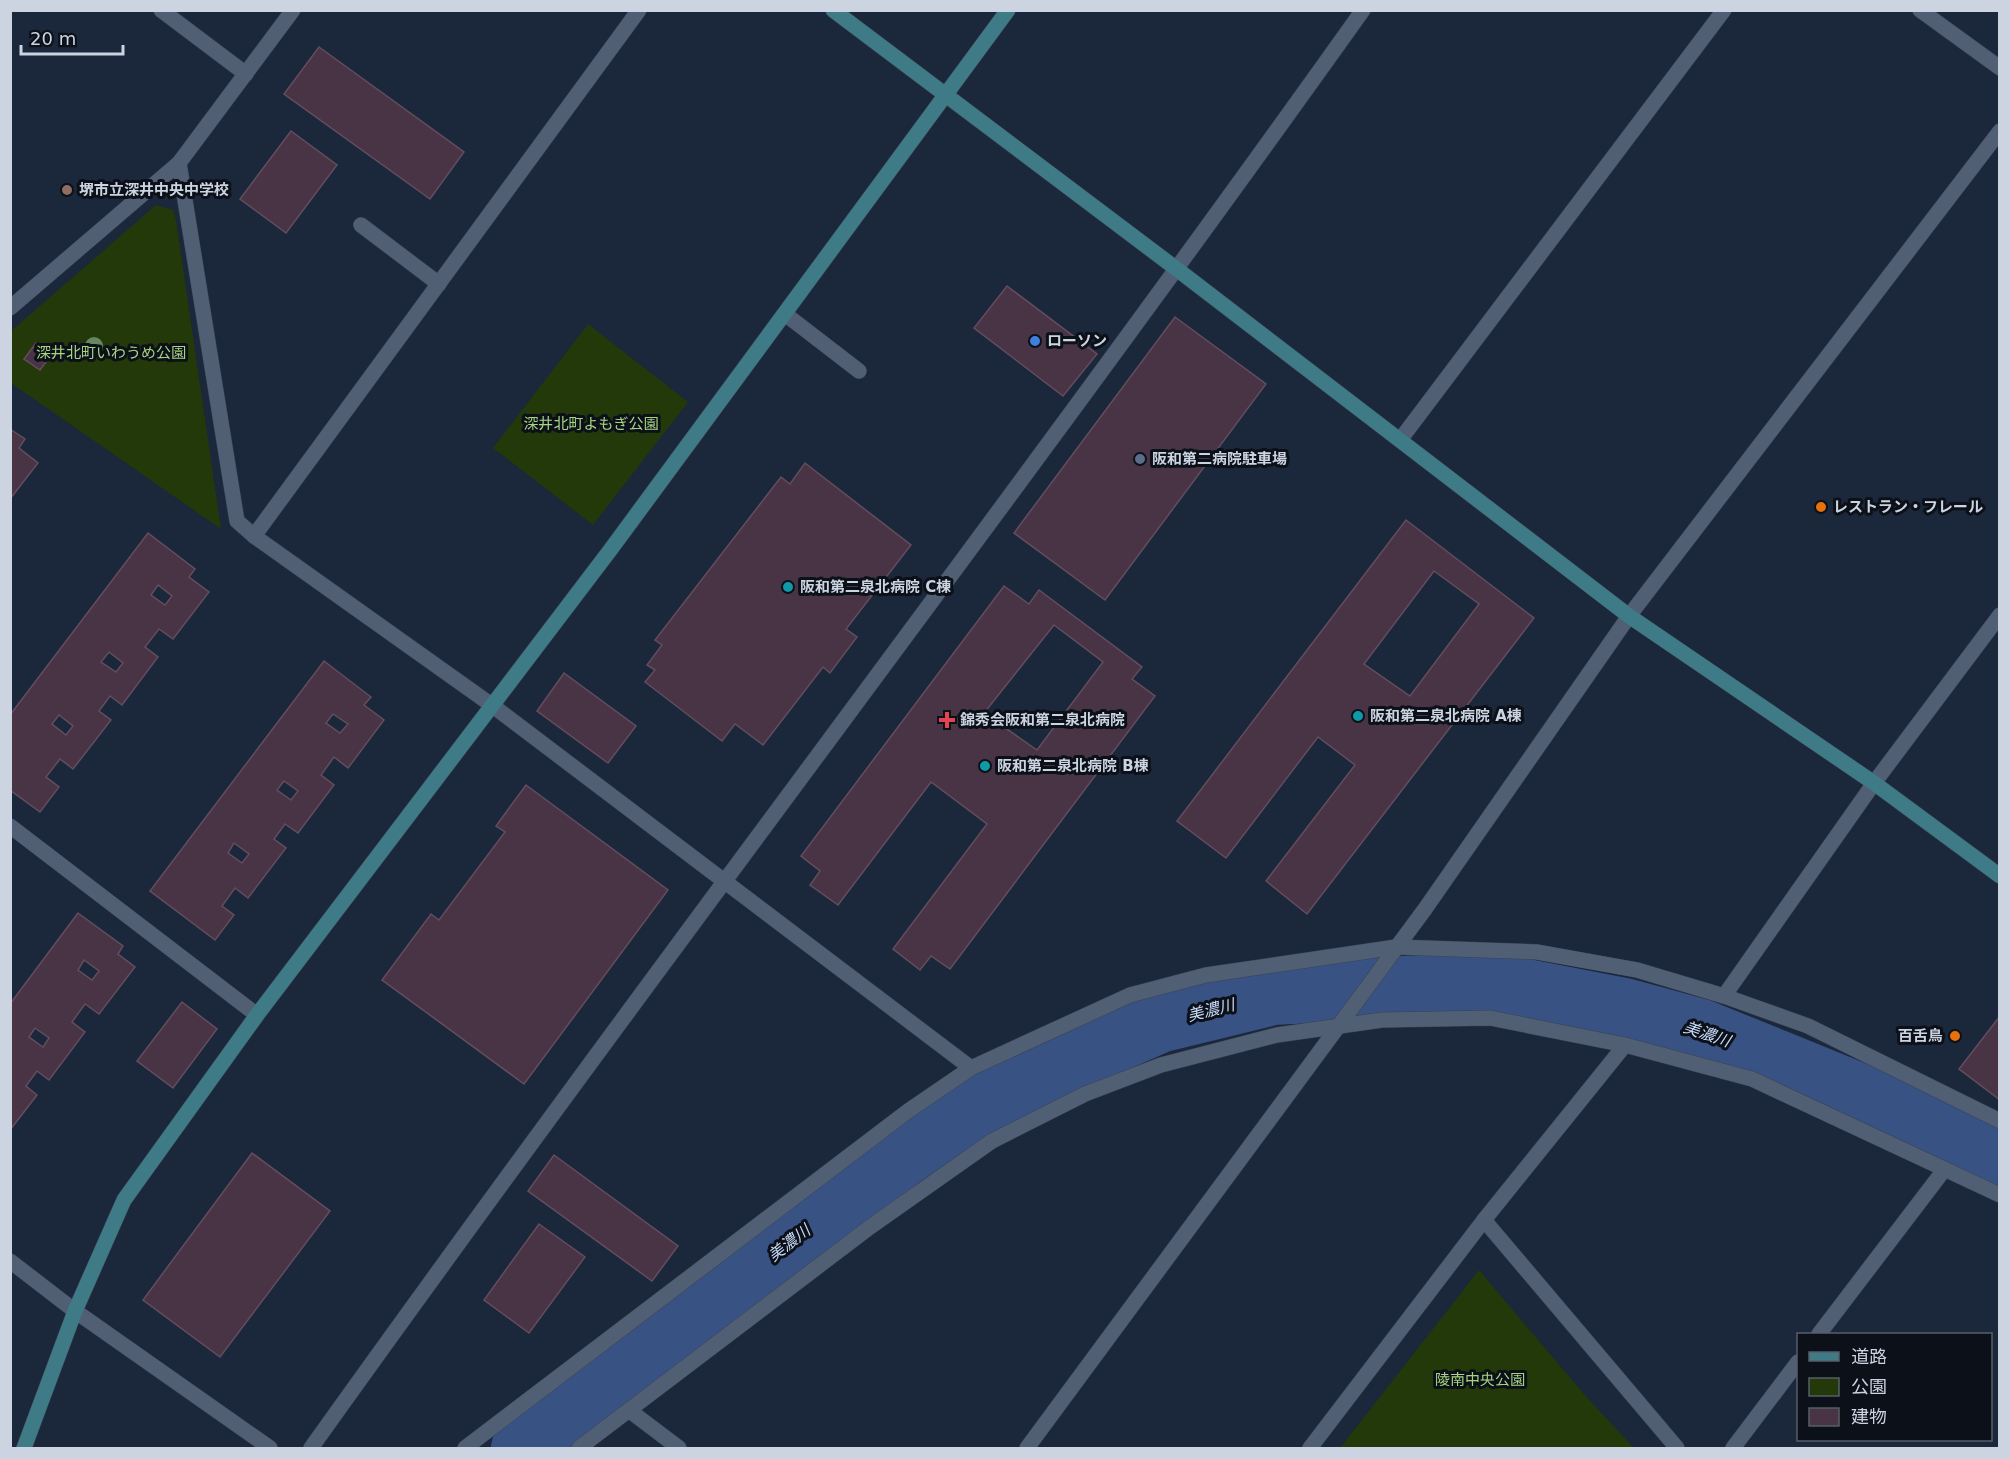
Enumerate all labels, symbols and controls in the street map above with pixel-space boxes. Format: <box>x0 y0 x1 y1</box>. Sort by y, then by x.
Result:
scale bar <box>21 18 123 56</box>
text: 20 m <box>30 28 76 49</box>
place label: 堺市立深井中央中学校 <box>79 181 229 199</box>
marker: 堺市立深井中央中学校 <box>60 183 74 197</box>
place label: ローソン <box>1047 332 1107 350</box>
marker: ローソン <box>1028 334 1042 348</box>
park label: 深井北町いわうめ公園 <box>36 344 186 362</box>
park label: 深井北町よもぎ公園 <box>523 415 659 433</box>
place label: 阪和第二病院駐車場 <box>1152 450 1287 468</box>
marker: 阪和第二病院駐車場 <box>1133 452 1147 466</box>
place label: レストラン・フレール <box>1833 498 1983 516</box>
marker: レストラン・フレール <box>1814 500 1828 514</box>
place label: 阪和第二泉北病院 C棟 <box>800 578 951 596</box>
marker: 阪和第二泉北病院 C棟 <box>781 580 795 594</box>
place label: 阪和第二泉北病院 A棟 <box>1370 707 1522 725</box>
marker: 阪和第二泉北病院 A棟 <box>1351 709 1365 723</box>
marker: 錦秀会阪和第二泉北病院 <box>938 711 956 729</box>
place label: 錦秀会阪和第二泉北病院 <box>960 711 1125 729</box>
place label: 阪和第二泉北病院 B棟 <box>997 757 1149 775</box>
marker: 阪和第二泉北病院 B棟 <box>978 759 992 773</box>
water label: 美濃川 <box>1185 994 1239 1025</box>
water label: 美濃川 <box>1681 1017 1735 1051</box>
place label: 百舌鳥 <box>1898 1027 1943 1045</box>
marker: 百舌鳥 <box>1948 1029 1962 1043</box>
water label: 美濃川 <box>764 1220 815 1265</box>
legend <box>1797 1333 1992 1441</box>
text: 道路 <box>1851 1346 1887 1367</box>
park label: 陵南中央公園 <box>1435 1371 1525 1389</box>
text: 公園 <box>1851 1376 1887 1397</box>
text: 建物 <box>1851 1406 1887 1427</box>

